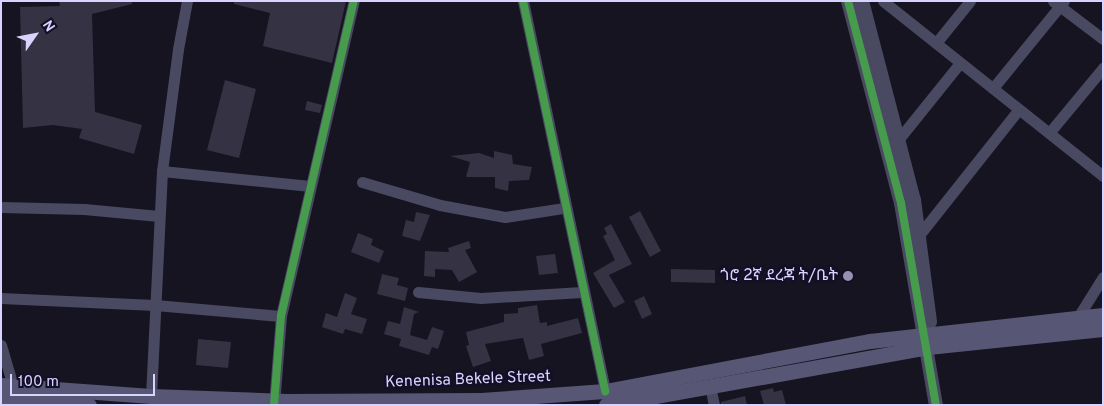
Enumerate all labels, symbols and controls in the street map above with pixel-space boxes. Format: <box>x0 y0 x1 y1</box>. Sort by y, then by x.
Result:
north arrow <box>10 10 60 60</box>
text: N <box>38 18 58 35</box>
place label: ጎሮ 2ኛ ደረጃ ት/ቤት <box>720 266 838 286</box>
marker: ጎሮ 2ኛ ደረጃ ት/ቤት <box>842 270 854 282</box>
scale bar <box>12 364 158 396</box>
street label: Kenenisa Bekele Street <box>385 368 551 392</box>
text: 100 m <box>18 373 59 392</box>

